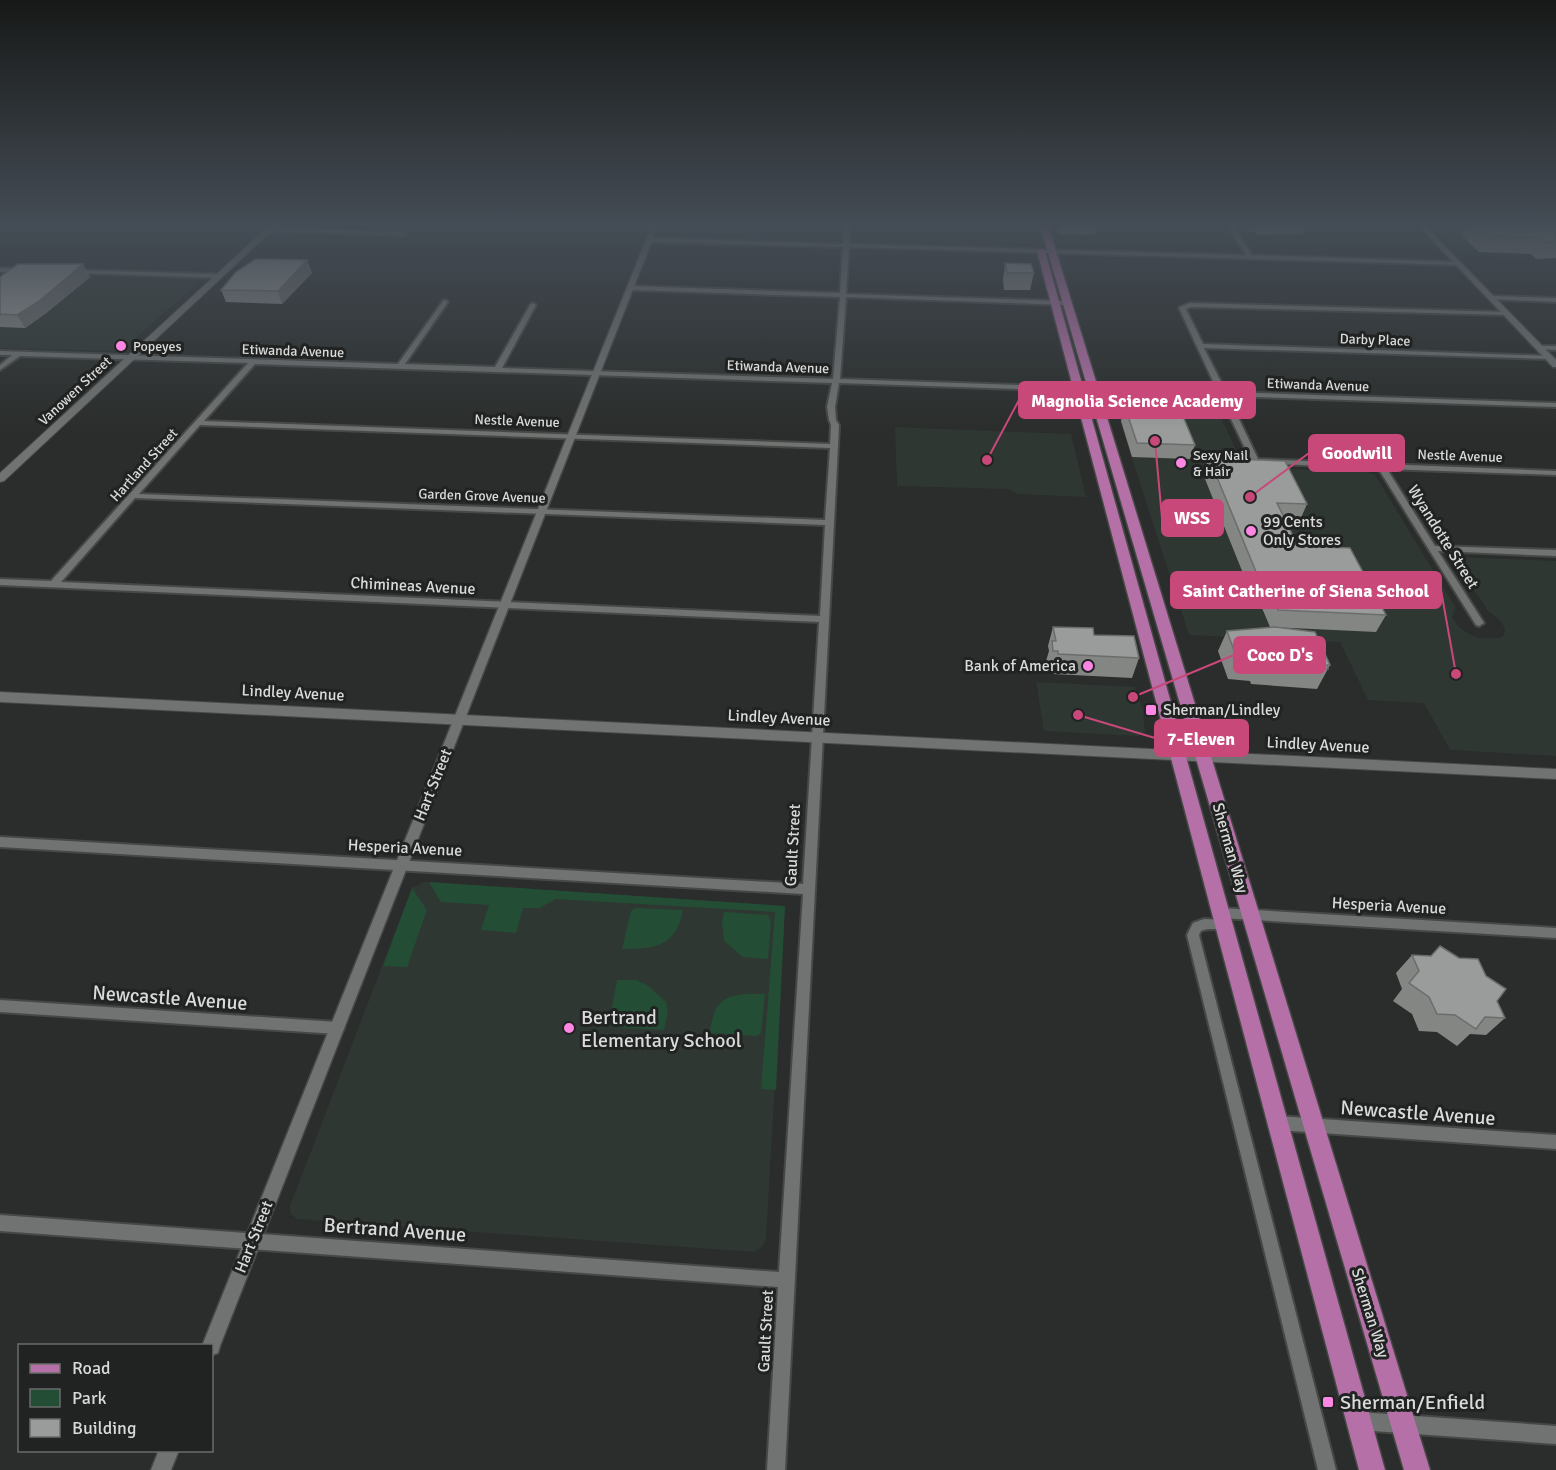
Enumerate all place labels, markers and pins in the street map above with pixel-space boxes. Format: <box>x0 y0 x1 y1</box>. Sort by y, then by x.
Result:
place label: Popeyes <box>133 338 182 355</box>
marker: Popeyes <box>114 339 128 353</box>
callout: Magnolia Science Academy <box>1019 382 1255 418</box>
callout: Goodwill <box>1309 435 1404 471</box>
place label: Sexy Nail & Hair <box>1193 447 1248 480</box>
marker: Sexy Nail & Hair <box>1174 456 1188 470</box>
callout: WSS <box>1162 500 1223 536</box>
place label: 99 Cents Only Stores <box>1263 512 1341 550</box>
marker: 99 Cents Only Stores <box>1244 524 1258 538</box>
callout: Saint Catherine of Siena School <box>1171 572 1441 608</box>
callout: Coco D's <box>1234 637 1325 673</box>
place label: Bank of America <box>964 656 1076 676</box>
marker: Bank of America <box>1081 659 1095 673</box>
place label: Sherman/Lindley <box>1163 700 1281 720</box>
marker: Sherman/Lindley <box>1144 703 1158 717</box>
callout: 7-Eleven <box>1155 720 1248 756</box>
place label: Bertrand Elementary School <box>581 1005 742 1053</box>
marker: Bertrand Elementary School <box>562 1021 576 1035</box>
place label: Sherman/Enfield <box>1340 1390 1485 1415</box>
marker: Sherman/Enfield <box>1321 1395 1335 1409</box>

